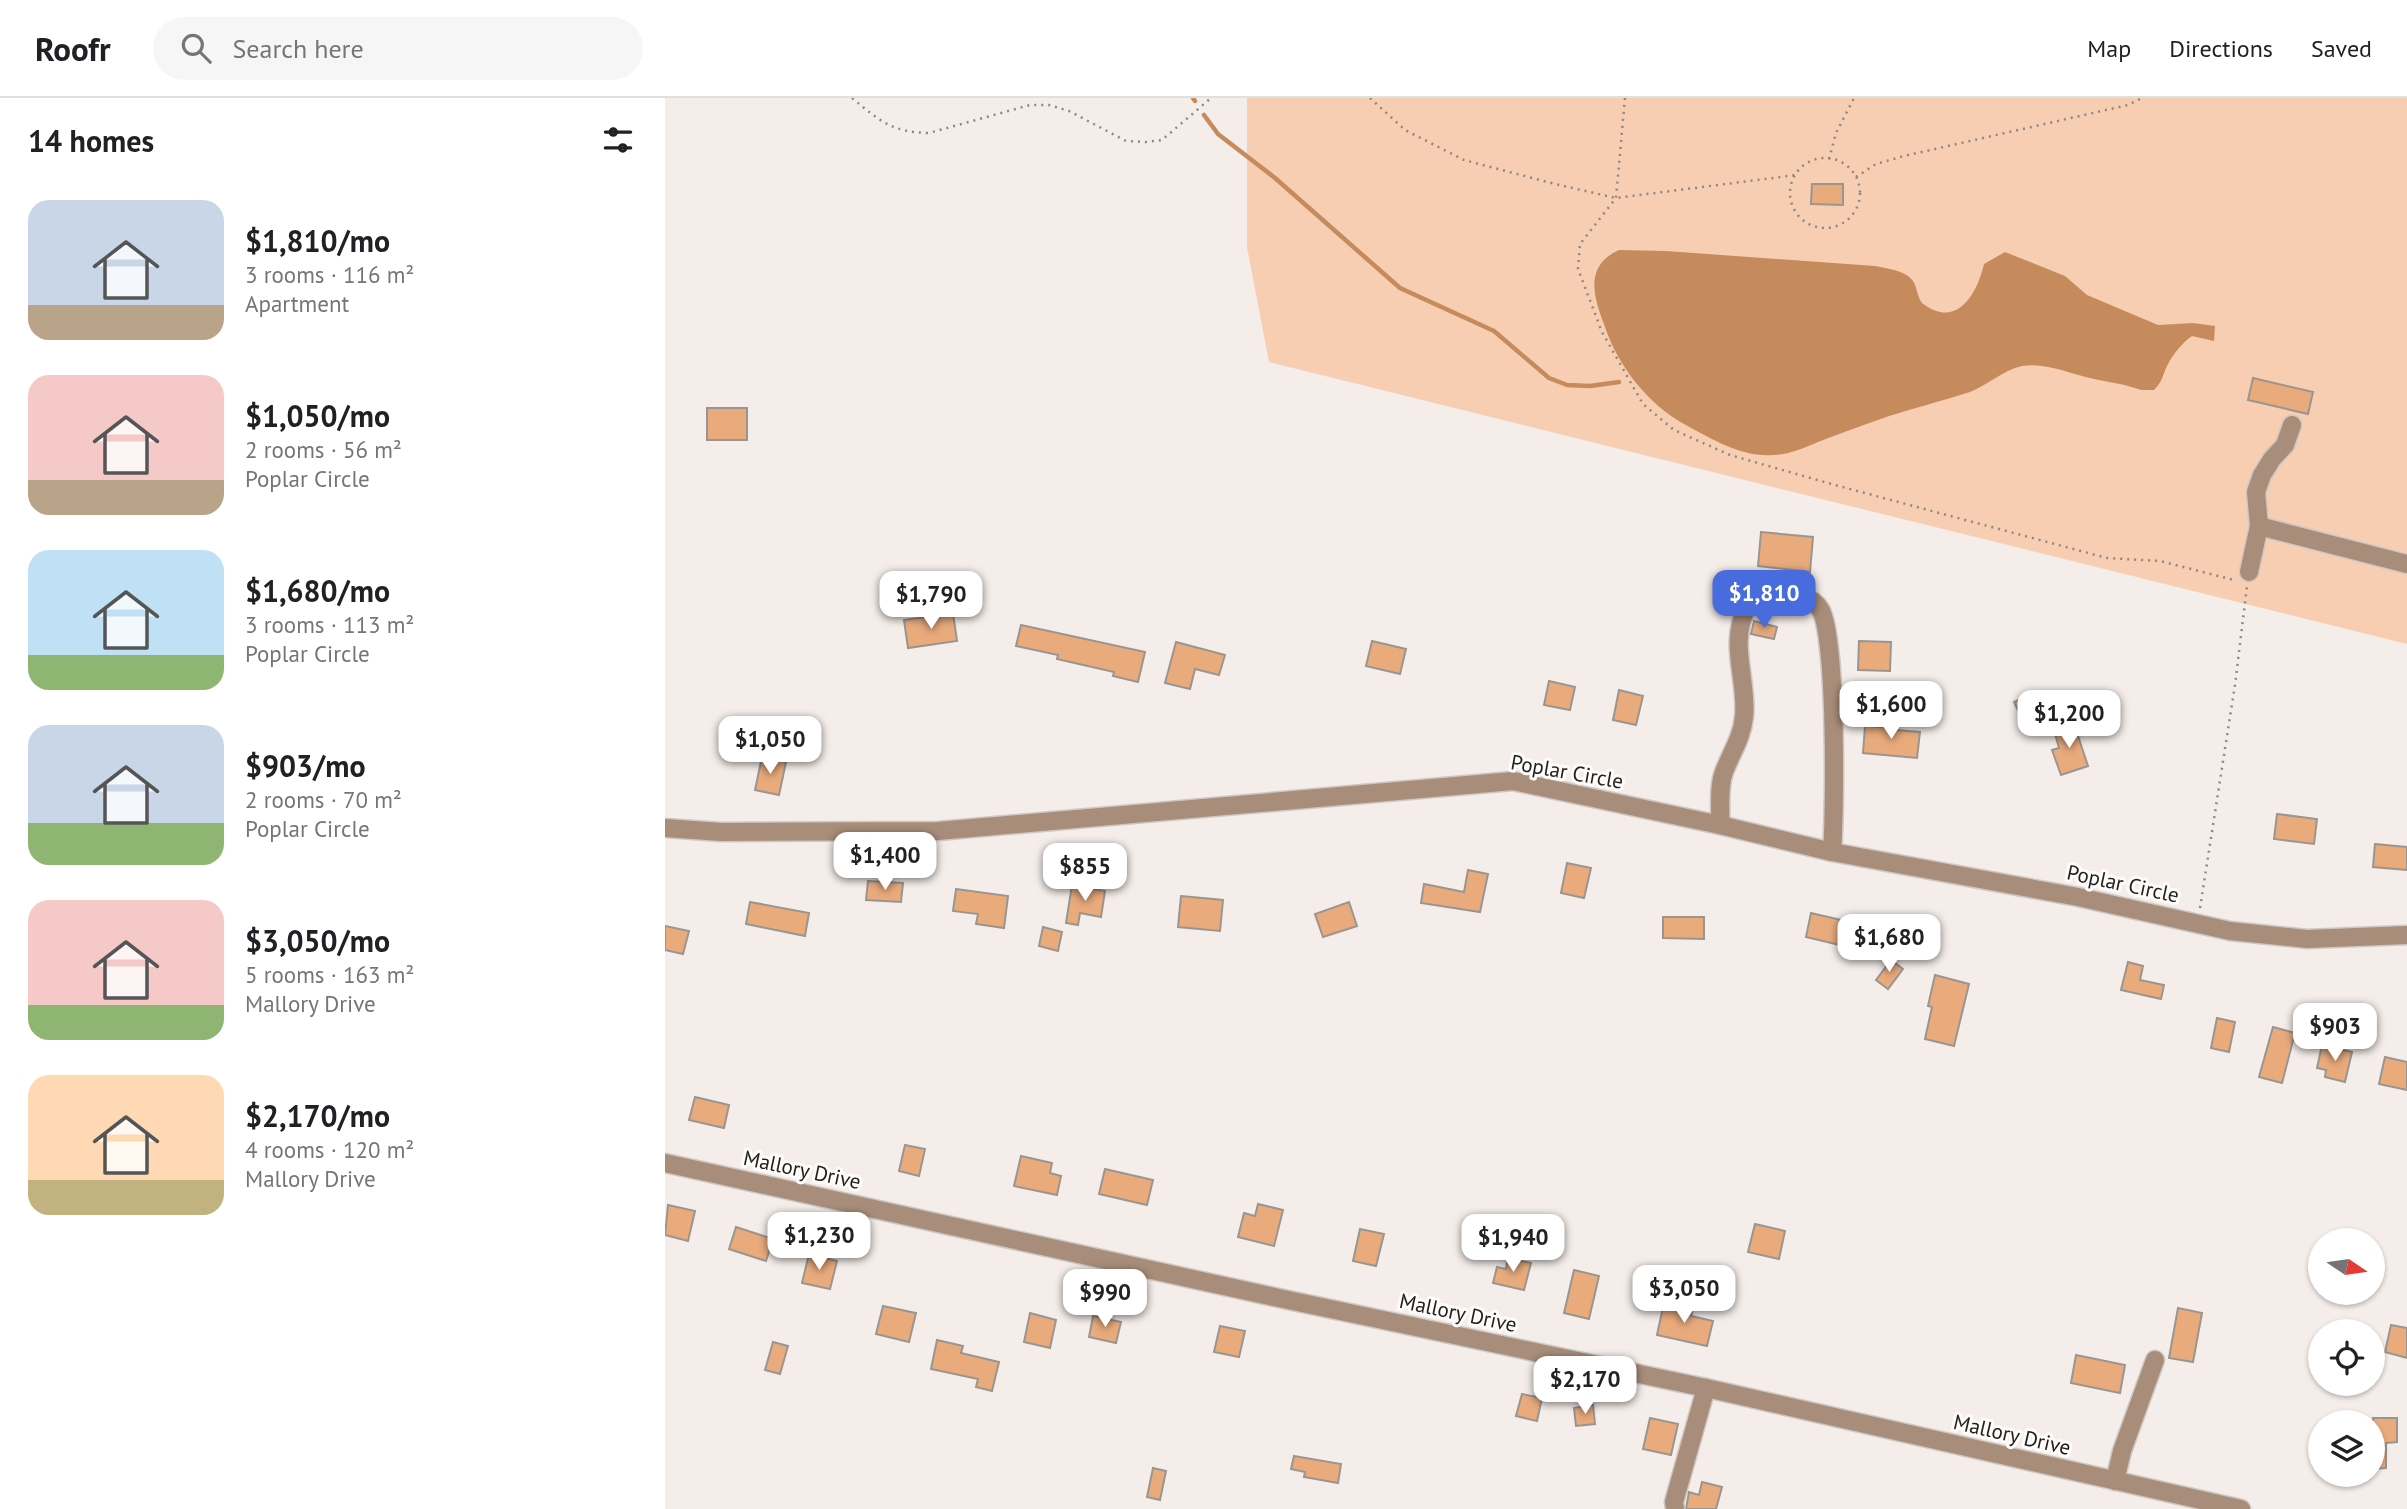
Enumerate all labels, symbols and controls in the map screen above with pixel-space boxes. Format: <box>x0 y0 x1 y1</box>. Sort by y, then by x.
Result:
search box <box>153 17 643 80</box>
text: Roofr <box>35 27 111 70</box>
icon: search <box>177 29 215 67</box>
text: Search here <box>233 32 364 65</box>
text: Map <box>2087 33 2131 64</box>
text: Directions <box>2169 33 2273 64</box>
text: Saved <box>2311 33 2372 64</box>
text: 14 homes <box>28 121 154 160</box>
icon: filters <box>599 121 637 159</box>
text: $1,810/mo <box>245 221 390 260</box>
icon: home <box>84 228 168 312</box>
text: 3 rooms · 116 m² <box>245 260 414 289</box>
text: Apartment <box>245 289 349 318</box>
text: $1,050/mo <box>245 396 390 435</box>
icon: home <box>84 403 168 487</box>
text: 2 rooms · 56 m² <box>245 435 402 464</box>
text: Poplar Circle <box>245 464 370 493</box>
pin: $1,810 <box>1707 570 1821 630</box>
text: $1,680/mo <box>245 571 390 610</box>
pin: $1,790 <box>874 572 988 631</box>
icon: home <box>84 578 168 662</box>
text: $1,810 <box>1728 578 1800 607</box>
text: $1,790 <box>895 579 967 608</box>
text: 3 rooms · 113 m² <box>245 610 414 639</box>
text: Poplar Circle <box>245 639 370 668</box>
pin: $1,600 <box>1834 682 1948 741</box>
text: $1,600 <box>1855 689 1927 718</box>
pin: $1,200 <box>2012 690 2126 750</box>
text: $1,200 <box>2033 698 2105 727</box>
pin: $1,050 <box>713 716 827 776</box>
text: $1,050 <box>734 724 806 753</box>
text: $903/mo <box>245 746 366 785</box>
street label: Poplar Circle <box>1509 748 1626 795</box>
icon: home <box>84 753 168 837</box>
text: 2 rooms · 70 m² <box>245 785 402 814</box>
text: Poplar Circle <box>245 814 370 843</box>
pin: $1,400 <box>828 832 942 892</box>
text: $1,400 <box>849 840 921 869</box>
pin: $855 <box>1044 844 1126 903</box>
text: $855 <box>1059 851 1111 880</box>
street label: Poplar Circle <box>2065 858 2182 909</box>
pin: $1,680 <box>1832 914 1946 974</box>
text: $3,050/mo <box>245 921 390 960</box>
text: $1,680 <box>1853 922 1925 951</box>
icon: home <box>84 928 168 1012</box>
text: 5 rooms · 163 m² <box>245 960 414 989</box>
text: Mallory Drive <box>245 989 376 1018</box>
pin: $903 <box>2294 1004 2376 1063</box>
text: $903 <box>2309 1011 2361 1040</box>
text: $2,170/mo <box>245 1096 390 1135</box>
icon: home <box>84 1103 168 1187</box>
text: 4 rooms · 120 m² <box>245 1135 414 1164</box>
street label: Mallory Drive <box>741 1144 863 1195</box>
text: Mallory Drive <box>245 1164 376 1193</box>
pin: $1,230 <box>762 1212 876 1272</box>
pin: $1,940 <box>1456 1214 1570 1274</box>
text: $1,230 <box>783 1220 855 1249</box>
text: $1,940 <box>1477 1222 1549 1251</box>
north arrow <box>2308 1228 2385 1306</box>
map controls <box>2308 1228 2385 1487</box>
pin: $3,050 <box>1627 1266 1741 1325</box>
pin: $990 <box>1064 1270 1146 1329</box>
text: $3,050 <box>1648 1273 1720 1302</box>
text: $990 <box>1079 1277 1131 1306</box>
street label: Mallory Drive <box>1397 1287 1519 1338</box>
button: locate <box>2308 1319 2385 1396</box>
pin: $2,170 <box>1528 1356 1642 1416</box>
text: $2,170 <box>1549 1364 1621 1393</box>
street label: Mallory Drive <box>1951 1408 2073 1461</box>
button: layers <box>2308 1410 2385 1487</box>

